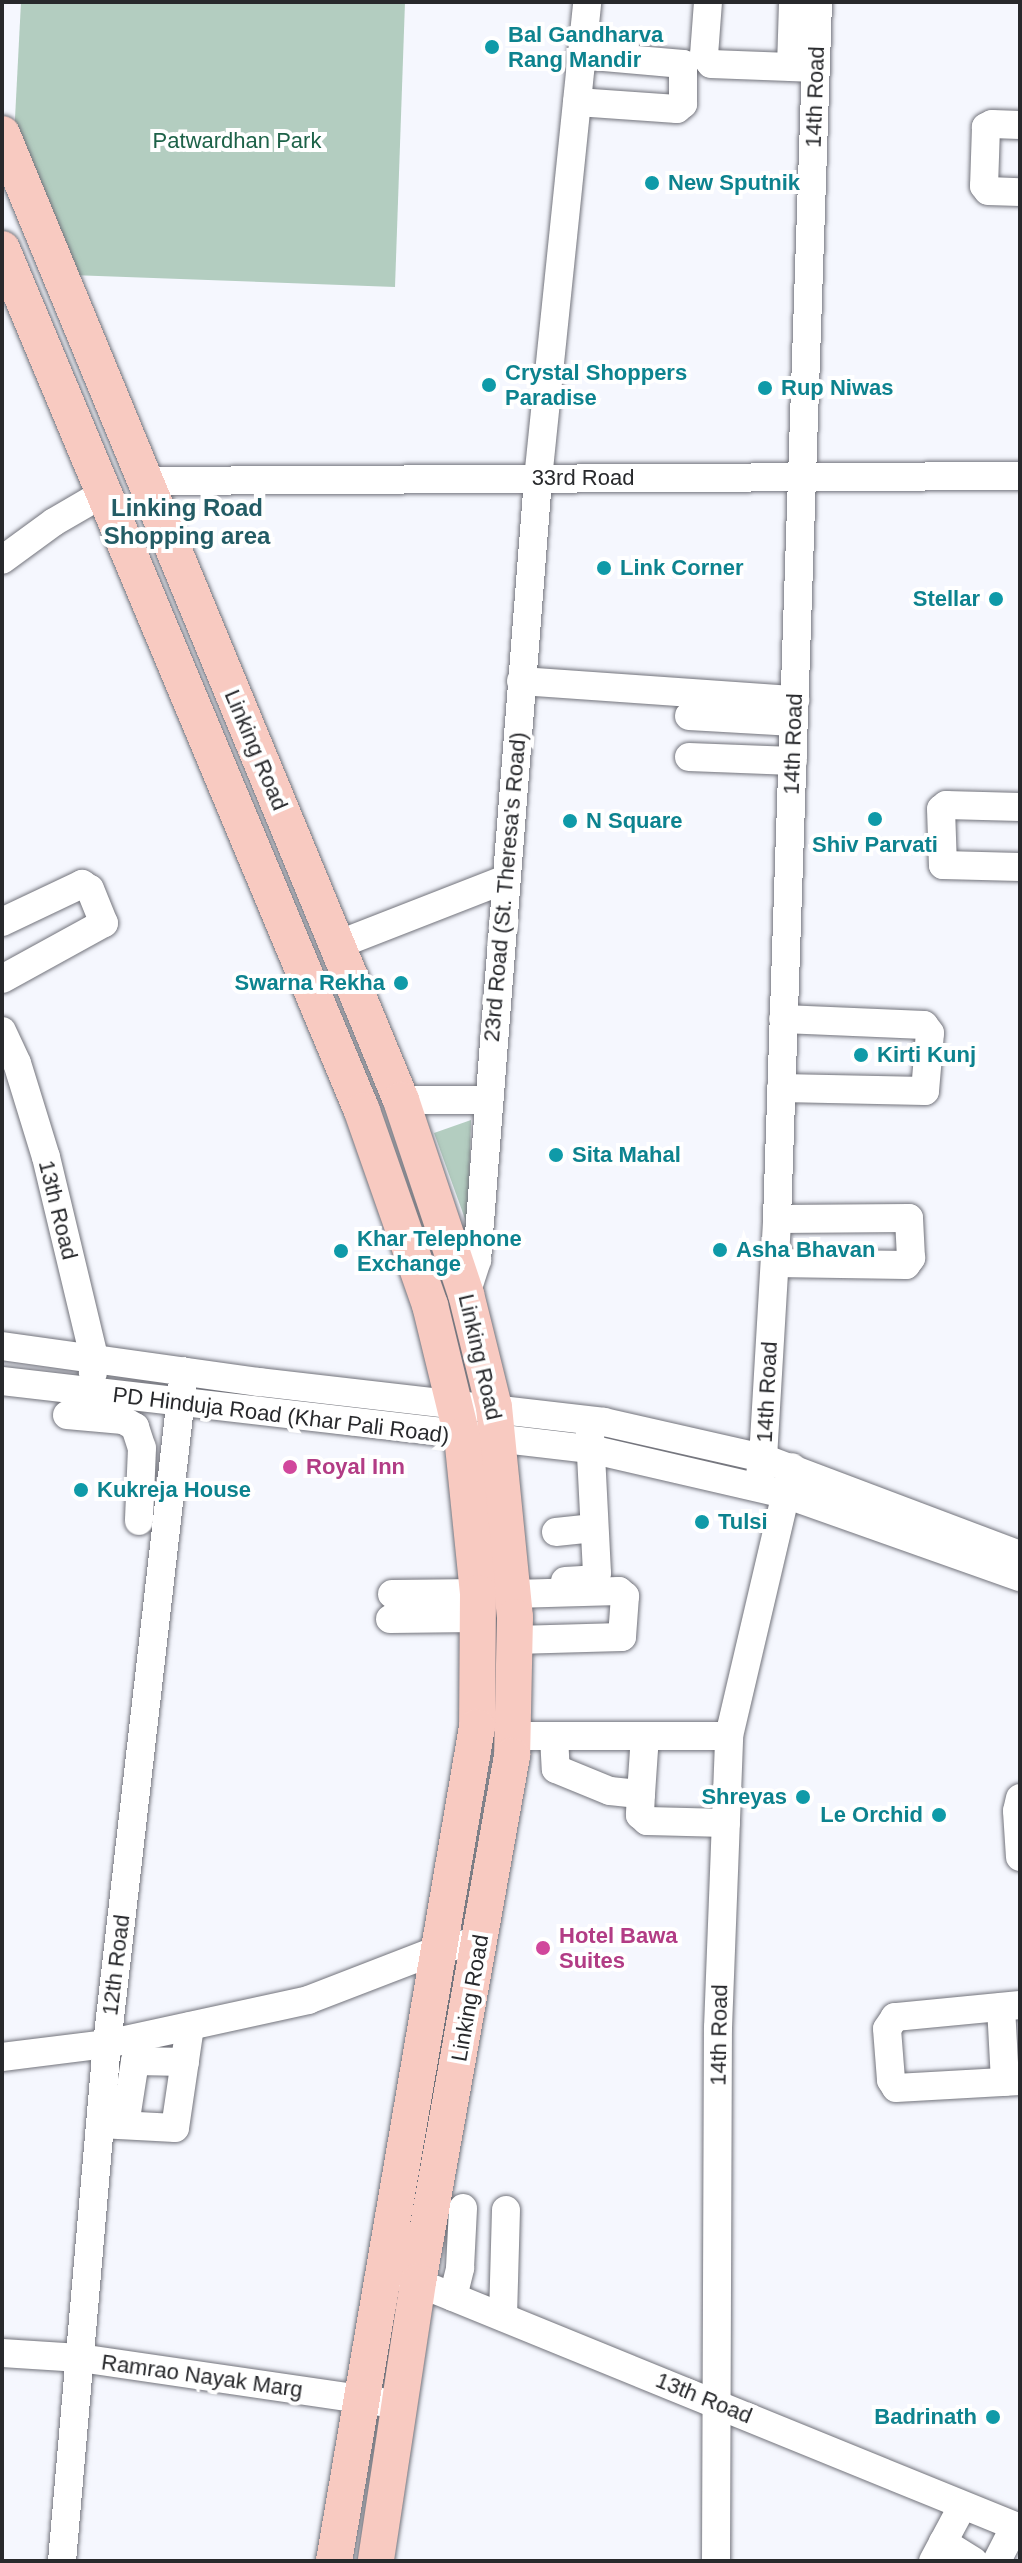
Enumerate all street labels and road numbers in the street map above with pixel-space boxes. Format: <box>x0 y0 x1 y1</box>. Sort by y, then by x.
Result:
street label: 14th Road <box>800 46 830 148</box>
street label: 33rd Road <box>532 465 634 491</box>
street label: Linking Road <box>219 686 293 814</box>
street label: 14th Road <box>778 693 808 795</box>
street label: 23rd Road (St. Theresa's Road) <box>478 731 532 1043</box>
street label: 13th Road <box>33 1158 83 1262</box>
street label: Linking Road <box>453 1291 507 1423</box>
street label: 14th Road <box>751 1341 783 1443</box>
street label: PD Hinduja Road (Khar Pali Road) <box>111 1381 451 1449</box>
street label: 12th Road <box>97 1913 135 2017</box>
street label: Linking Road <box>446 1932 494 2064</box>
street label: 14th Road <box>705 1984 733 2086</box>
street label: Ramrao Nayak Marg <box>100 2349 304 2403</box>
street label: 13th Road <box>652 2367 756 2429</box>

